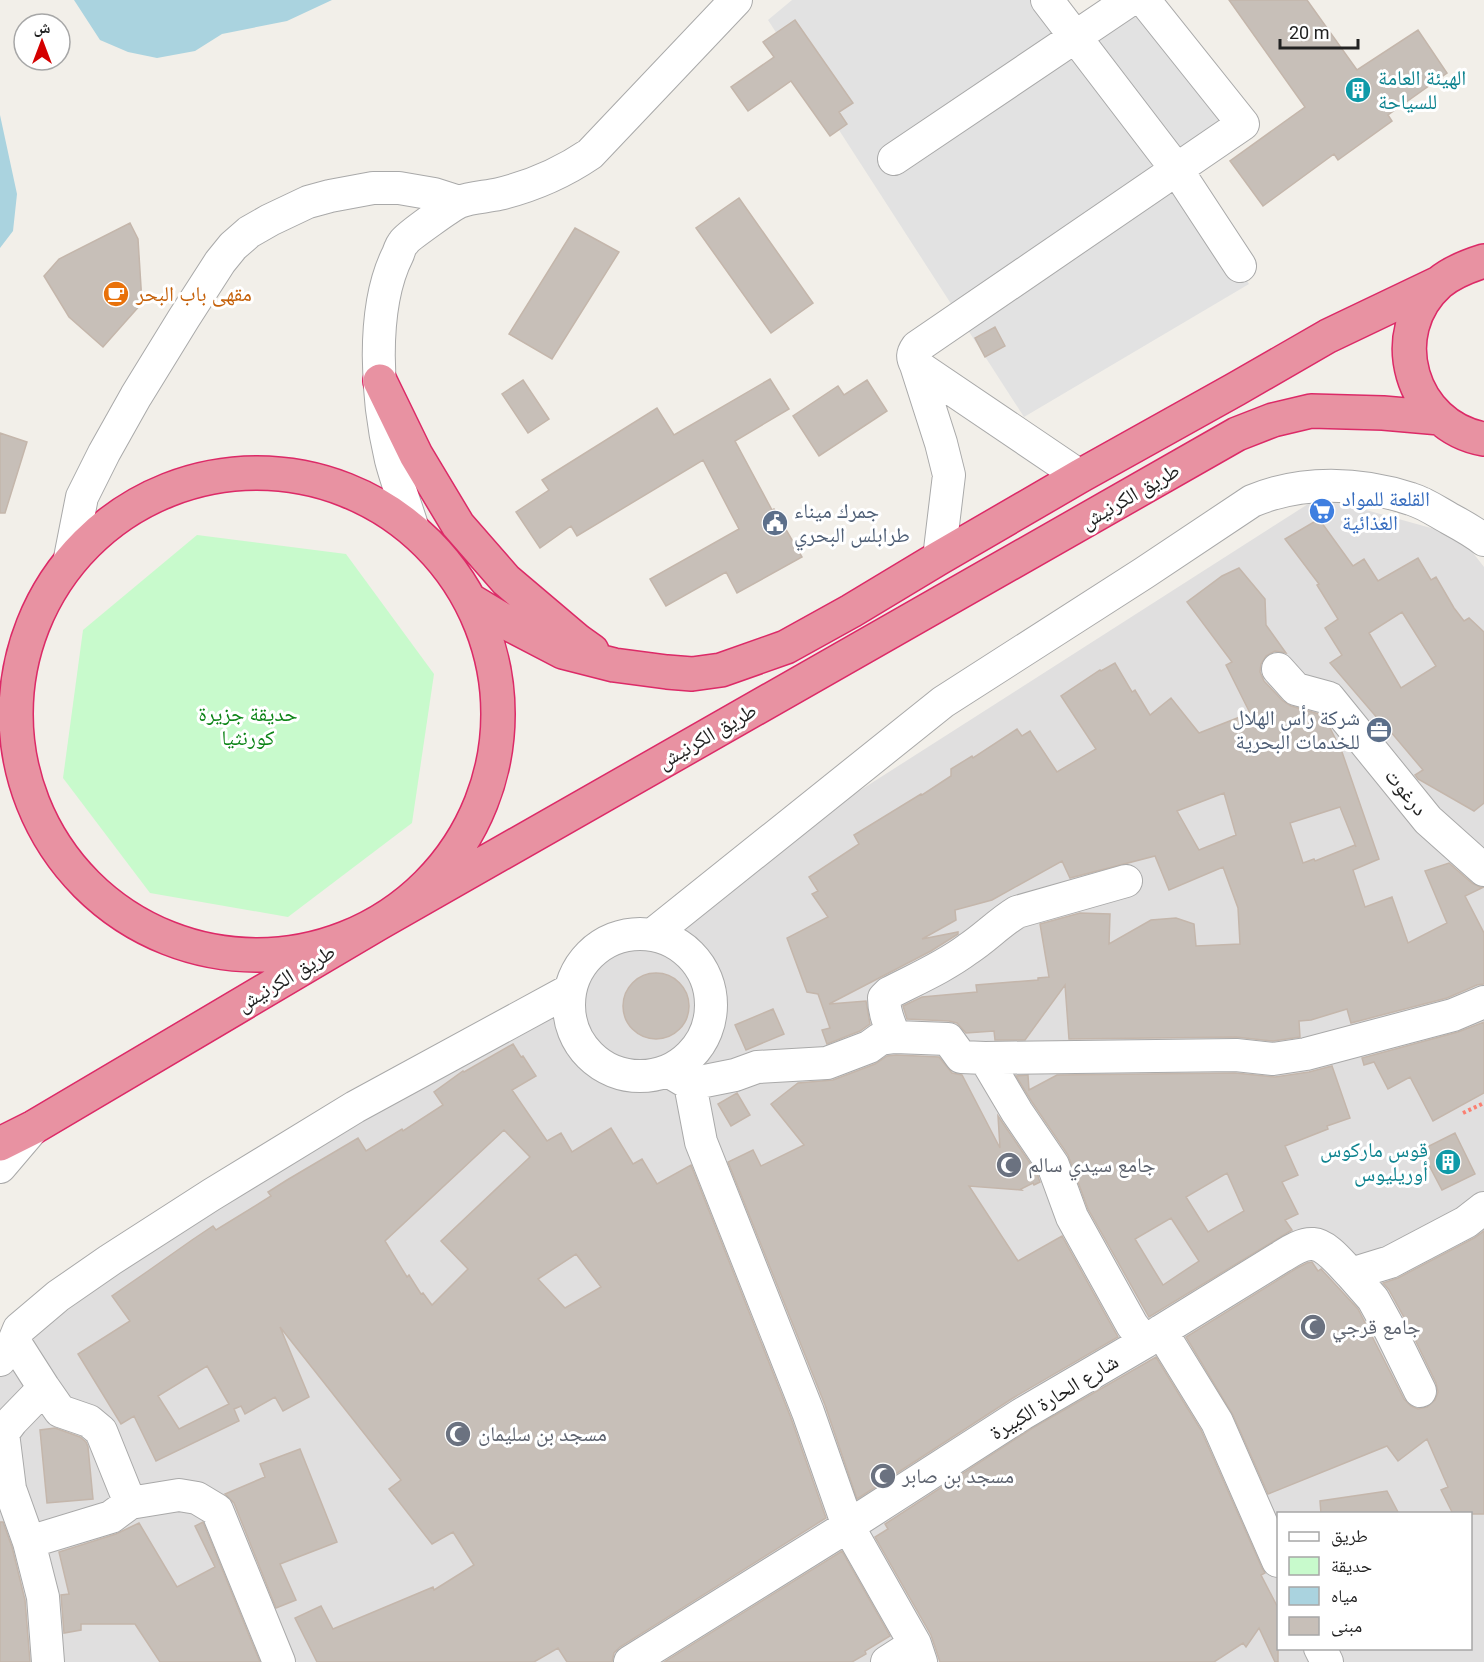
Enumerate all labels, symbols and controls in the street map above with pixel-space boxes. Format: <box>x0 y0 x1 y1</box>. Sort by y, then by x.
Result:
north arrow <box>12 12 72 72</box>
scale bar <box>1280 12 1358 50</box>
text: ش <box>34 18 51 37</box>
text: 20 m <box>1289 22 1329 43</box>
place label: الهيئة العامة للسياحة <box>1378 66 1466 114</box>
building icon: الهيئة العامة للسياحة <box>1343 75 1373 105</box>
cafe icon: مقهى باب البحر <box>101 279 131 309</box>
place label: مقهى باب البحر <box>135 282 252 307</box>
street label: طريق الكرنيش <box>1076 458 1184 535</box>
place label: القلعة للمواد الغذائية <box>1342 487 1430 535</box>
supermarket icon: القلعة للمواد الغذائية <box>1307 496 1337 526</box>
place label: جمرك ميناء طرابلس البحري <box>794 499 910 551</box>
public building icon: جمرك ميناء طرابلس البحري <box>760 508 790 538</box>
street label: طريق الكرنيش <box>653 698 761 775</box>
park label: حديقة جزيرة كورنثيا <box>198 702 298 750</box>
place label: شركة رأس الهلال للخدمات البحرية <box>1232 705 1360 754</box>
office icon: شركة رأس الهلال للخدمات البحرية <box>1364 715 1394 745</box>
street label: درغوت <box>1380 764 1432 820</box>
street label: طريق الكرنيش <box>232 939 340 1018</box>
place label: قوس ماركوس أوريليوس <box>1320 1138 1428 1187</box>
building icon: قوس ماركوس أوريليوس <box>1433 1147 1463 1177</box>
mosque icon: جامع سيدي سالم <box>994 1150 1024 1180</box>
place label: جامع سيدي سالم <box>1028 1153 1156 1181</box>
mosque icon: جامع قرجي <box>1298 1312 1328 1342</box>
place label: جامع قرجي <box>1332 1315 1421 1343</box>
street label: شارع الحارة الكبيرة <box>985 1349 1123 1446</box>
mosque icon: مسجد بن سليمان <box>443 1419 473 1449</box>
place label: مسجد بن سليمان <box>478 1422 607 1447</box>
mosque icon: مسجد بن صابر <box>868 1461 898 1491</box>
place label: مسجد بن صابر <box>901 1464 1014 1489</box>
legend <box>1277 1512 1472 1650</box>
text: طريق <box>1331 1525 1368 1547</box>
text: حديقة <box>1331 1555 1372 1576</box>
text: مياه <box>1331 1585 1358 1606</box>
text: مبنى <box>1331 1615 1362 1637</box>

